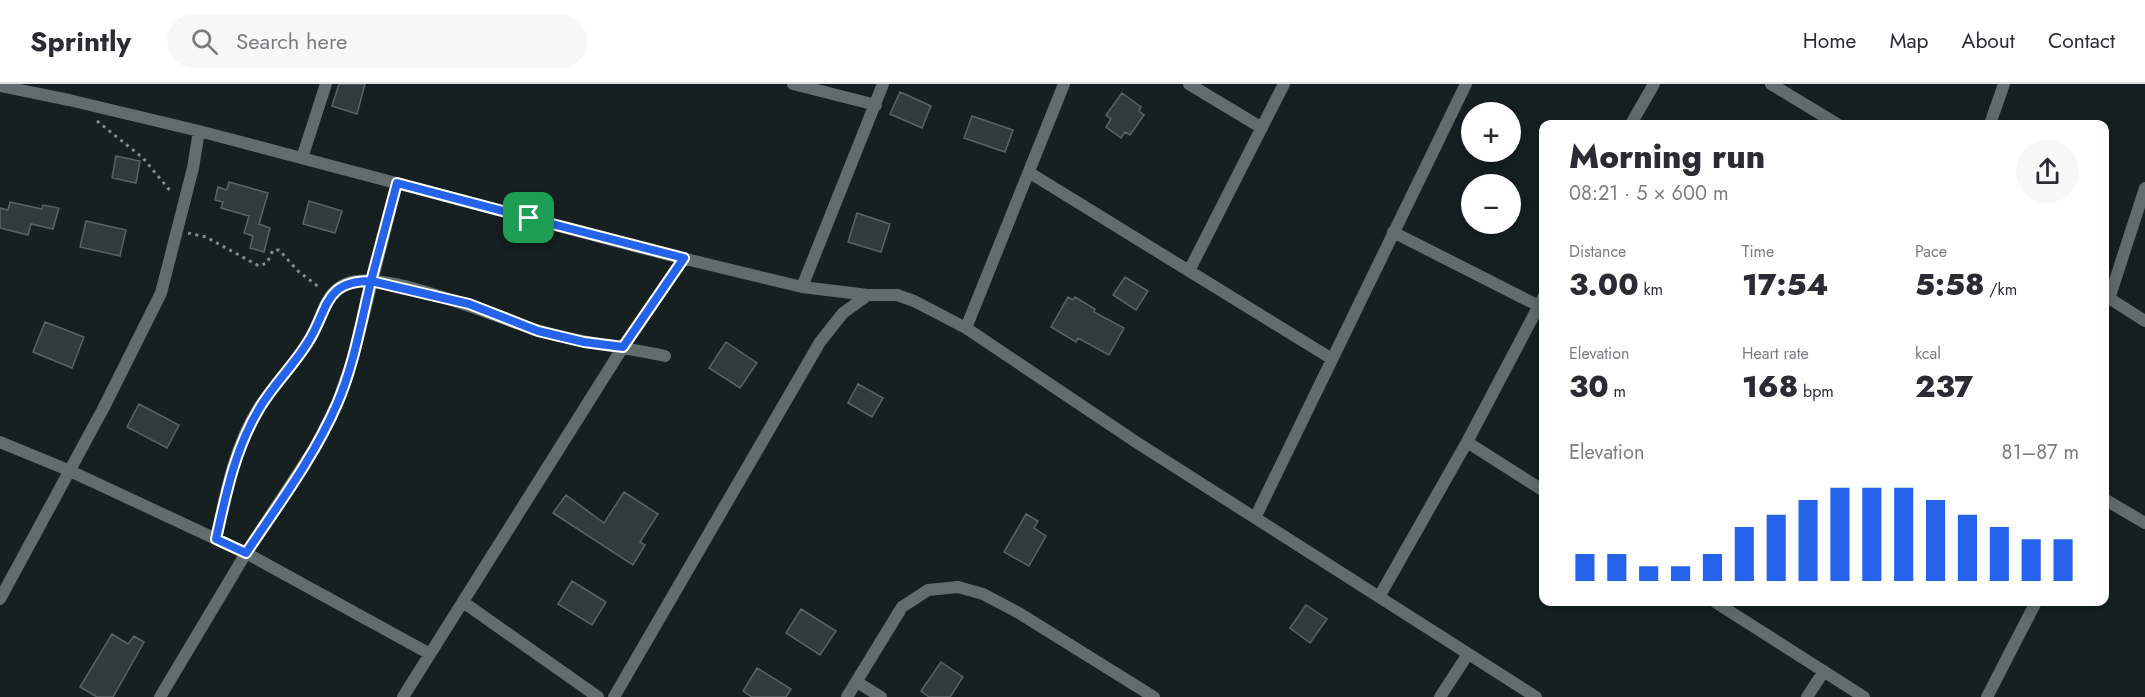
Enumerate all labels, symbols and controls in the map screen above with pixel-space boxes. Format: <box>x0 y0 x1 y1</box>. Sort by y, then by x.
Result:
search box <box>167 14 587 68</box>
text: Sprintly <box>30 21 131 62</box>
icon: search <box>188 25 221 58</box>
text: Search here <box>236 25 347 57</box>
text: Home <box>1803 26 1856 56</box>
text: Map <box>1889 26 1929 56</box>
text: About <box>1962 26 2015 56</box>
text: Contact <box>2048 26 2115 56</box>
map controls <box>1461 102 1521 234</box>
button: + <box>1461 102 1521 162</box>
text: Morning run <box>1569 133 1765 180</box>
button: share <box>2016 140 2079 203</box>
button: − <box>1461 174 1521 234</box>
text: 08:21 · 5 × 600 m <box>1569 179 1729 208</box>
pin <box>503 192 554 243</box>
icon: arrive <box>512 201 545 234</box>
text: Distance <box>1569 240 1626 263</box>
text: Time <box>1742 240 1774 263</box>
text: Pace <box>1915 240 1947 263</box>
text: 3.00 <box>1569 263 1639 306</box>
text: 17:54 <box>1742 263 1829 306</box>
text: 5:58 <box>1915 263 1985 306</box>
text: km <box>1639 278 1663 301</box>
text: /km <box>1985 278 2017 301</box>
text: Elevation <box>1569 342 1629 365</box>
text: Heart rate <box>1742 342 1809 365</box>
text: kcal <box>1915 342 1941 365</box>
text: 30 <box>1569 365 1609 408</box>
text: 168 <box>1742 365 1798 408</box>
text: 237 <box>1915 365 1973 408</box>
text: m <box>1609 380 1626 403</box>
text: bpm <box>1798 380 1834 403</box>
text: Elevation <box>1569 438 1644 467</box>
text: 81–87 m <box>2002 438 2079 467</box>

